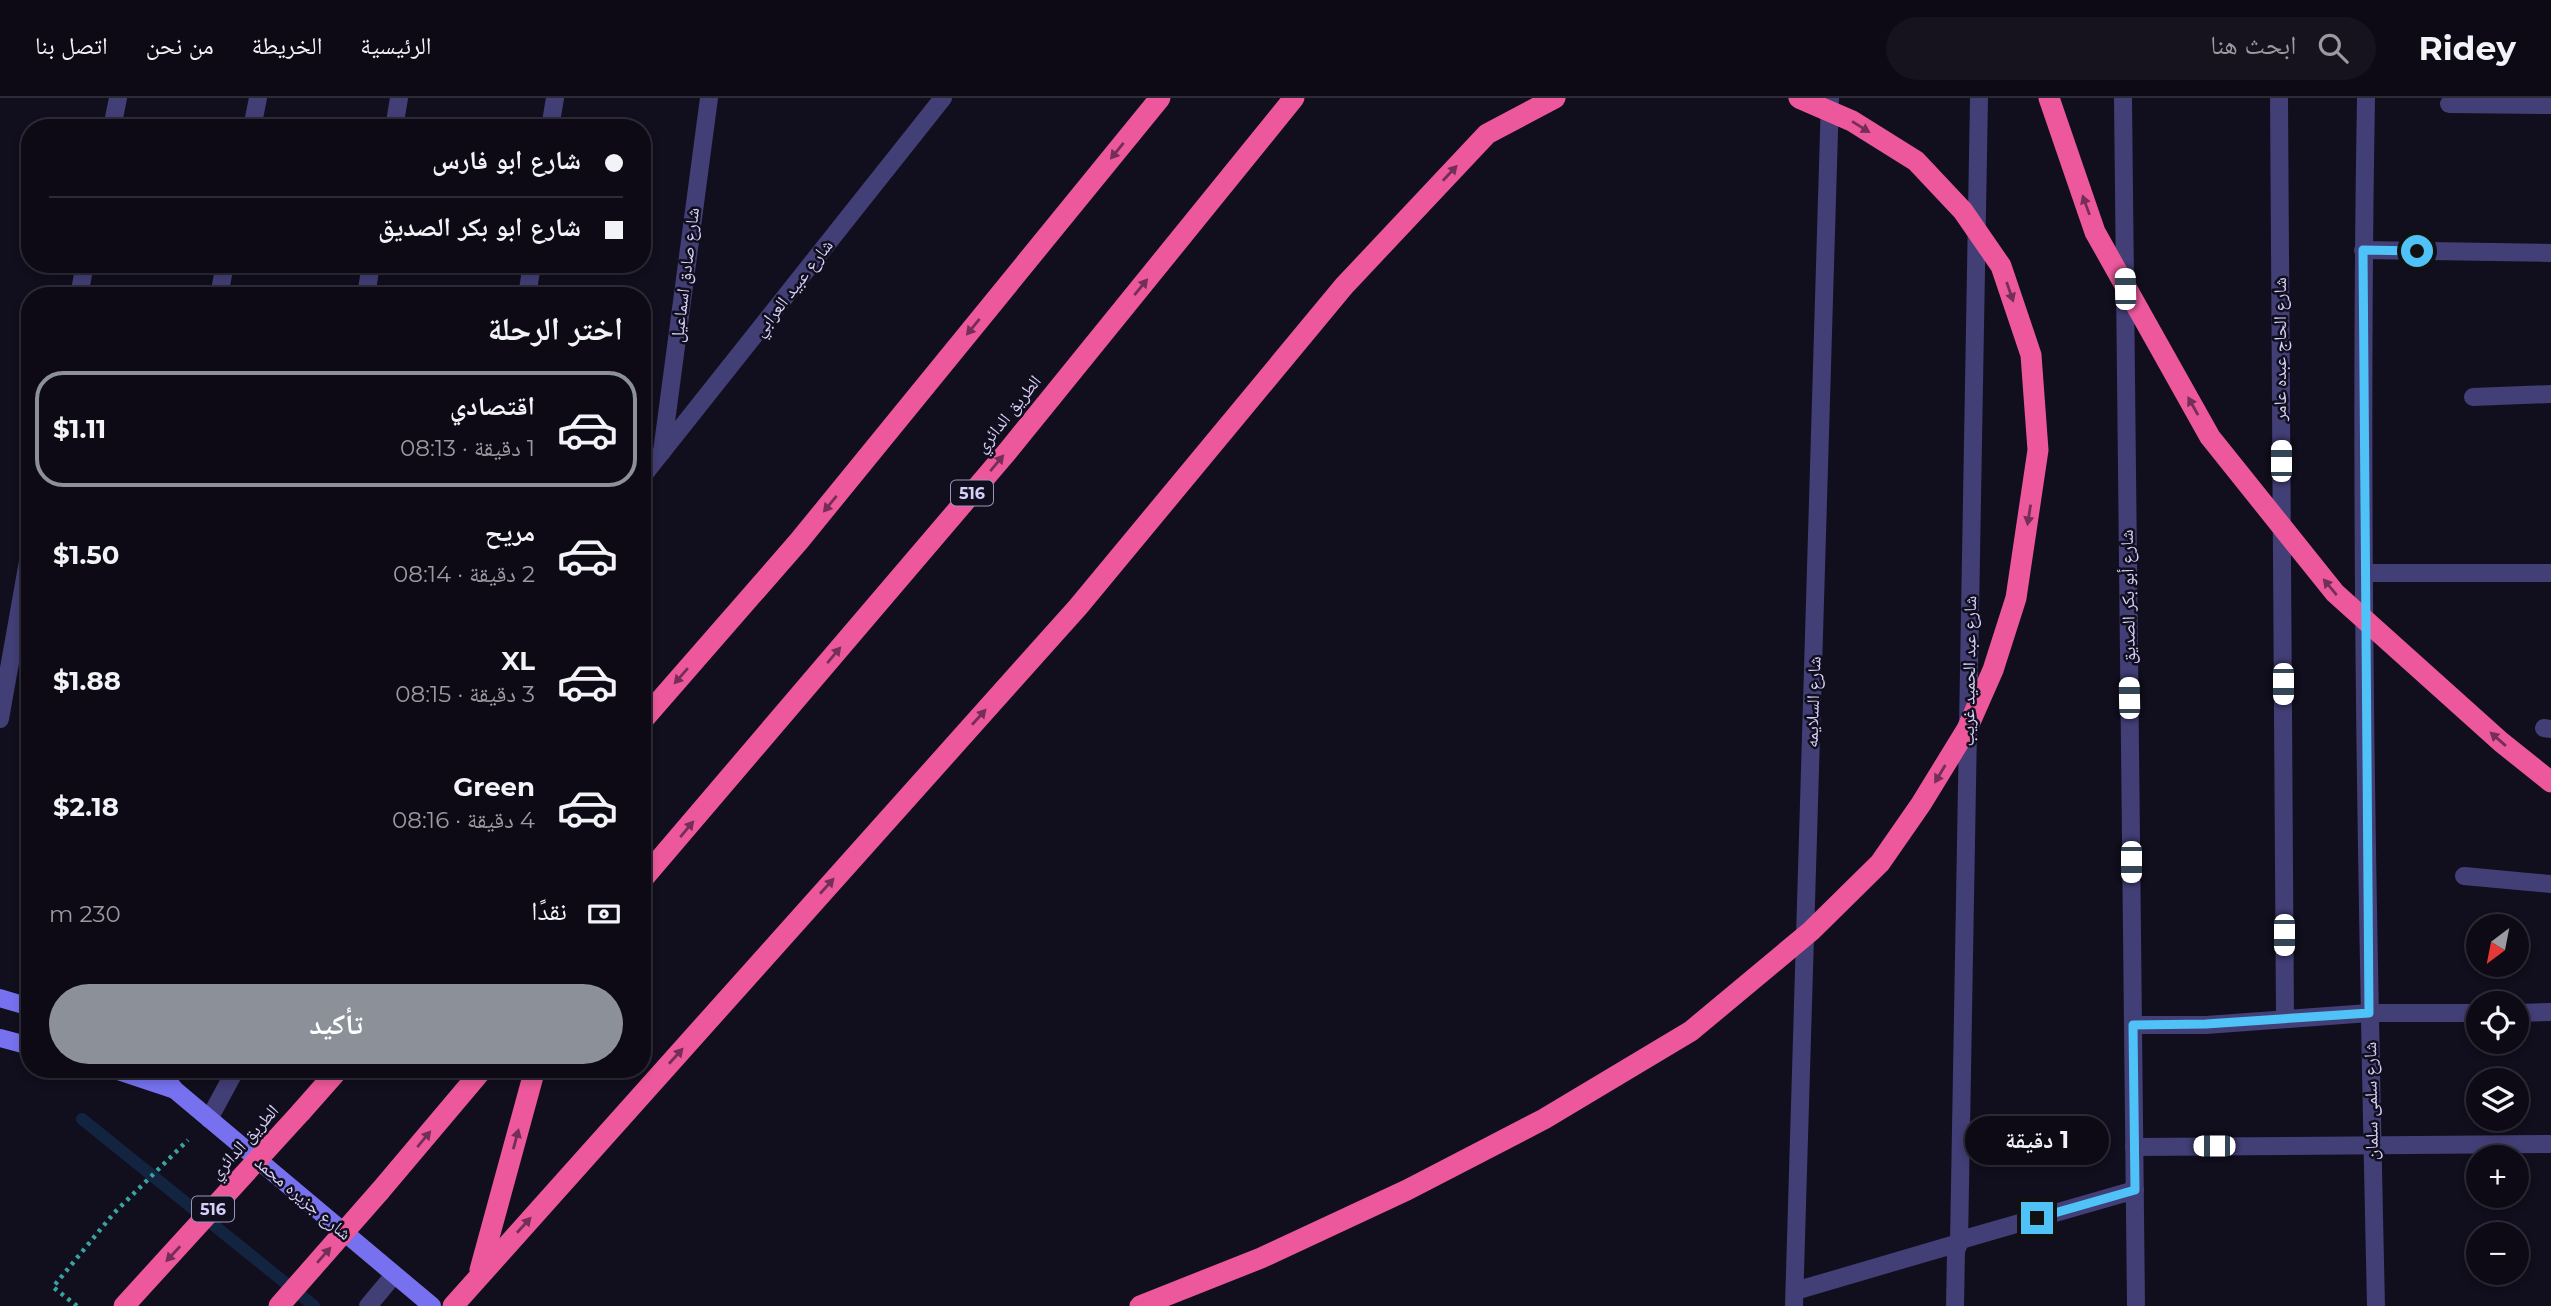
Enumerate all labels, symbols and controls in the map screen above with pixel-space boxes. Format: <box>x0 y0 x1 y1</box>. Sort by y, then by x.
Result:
search box <box>1886 17 2376 80</box>
text: Ridey <box>2418 28 2516 68</box>
text: ابحث هنا <box>2210 29 2296 61</box>
icon: search <box>2314 29 2352 67</box>
text: اتصل بنا <box>35 31 108 60</box>
text: من نحن <box>146 31 214 60</box>
text: الخريطة <box>252 31 322 60</box>
text: الرئيسية <box>360 31 431 60</box>
one-way arrow <box>1851 120 1871 133</box>
one-way arrow <box>1109 141 1124 159</box>
text: شارع ابو فارس <box>432 144 581 176</box>
one-way arrow <box>1442 165 1458 182</box>
one-way arrow <box>2080 195 2091 216</box>
street label: شارع صادق اسماعيل <box>666 206 704 344</box>
text: شارع ابو بكر الصديق <box>378 211 581 243</box>
street label: شارع عبيد العرابي <box>748 235 841 343</box>
route start <box>2401 235 2433 267</box>
car <box>2115 268 2136 310</box>
street label: شارع الحاج عبده عامر <box>2269 277 2292 422</box>
one-way arrow <box>1133 278 1148 295</box>
one-way arrow <box>2005 281 2016 302</box>
text: اختر الرحلة <box>488 309 623 348</box>
one-way arrow <box>966 319 981 336</box>
street label: الطريق الدائري <box>970 371 1049 459</box>
text: اقتصادي <box>450 390 535 422</box>
one-way arrow <box>2187 396 2199 415</box>
icon: car <box>556 398 619 461</box>
text: $1.11 <box>53 413 106 445</box>
text: 1 دقيقة · 08:13 <box>400 434 535 462</box>
car <box>2271 440 2292 482</box>
one-way arrow <box>989 455 1004 472</box>
road number: 516 <box>951 480 993 506</box>
one-way arrow <box>822 494 837 512</box>
one-way arrow <box>2023 504 2034 526</box>
text: مريح <box>485 516 535 548</box>
icon: car <box>556 524 619 587</box>
street label: شارع أبو بكر الصديق <box>2116 529 2140 665</box>
text: $1.50 <box>53 539 119 571</box>
text: 2 دقيقة · 08:14 <box>393 560 535 588</box>
one-way arrow <box>2323 578 2338 595</box>
street label: شارع عبد الحميد غريب <box>1957 595 1981 747</box>
text: XL <box>501 645 535 677</box>
one-way arrow <box>826 647 841 664</box>
icon: car <box>556 650 619 713</box>
street label: شارع السلايمه <box>1800 656 1826 748</box>
car <box>2273 663 2294 705</box>
text: $1.88 <box>53 665 121 697</box>
one-way arrow <box>674 668 689 685</box>
car <box>2119 677 2140 719</box>
text: 3 دقيقة · 08:15 <box>395 680 535 708</box>
one-way arrow <box>971 708 987 726</box>
one-way arrow <box>2489 731 2507 747</box>
one-way arrow <box>1933 764 1946 783</box>
text: Green <box>453 771 535 803</box>
icon: car <box>556 776 619 839</box>
text: $2.18 <box>53 791 119 823</box>
text: 4 دقيقة · 08:16 <box>392 806 535 834</box>
one-way arrow <box>679 820 694 838</box>
car <box>2121 841 2142 883</box>
one-way arrow <box>819 878 835 895</box>
text: نقدًا <box>531 895 567 927</box>
icon: cash <box>585 895 623 933</box>
text: 230 m <box>49 900 121 928</box>
car <box>2274 914 2295 956</box>
north arrow <box>2466 914 2529 976</box>
map controls <box>2466 914 2529 1285</box>
button: تأكيد <box>49 984 623 1064</box>
button: locate <box>2466 991 2529 1054</box>
street label: شارع سلمى سلمان <box>2359 1042 2383 1160</box>
one-way arrow <box>667 1047 683 1064</box>
button: layers <box>2466 1068 2529 1131</box>
street label: الطريق الدائري <box>205 1100 286 1186</box>
callout: 1 دقيقة <box>1965 1116 2109 1166</box>
text: 1 دقيقة <box>2005 1126 2069 1154</box>
one-way arrow <box>511 1128 521 1149</box>
one-way arrow <box>416 1130 432 1148</box>
car <box>2194 1136 2236 1157</box>
button: + <box>2466 1145 2529 1208</box>
street label: شارع جزيره محمد <box>250 1151 356 1245</box>
road number: 516 <box>192 1196 234 1222</box>
route end <box>2021 1202 2053 1234</box>
one-way arrow <box>516 1216 532 1234</box>
button: − <box>2466 1222 2529 1285</box>
one-way arrow <box>165 1245 181 1263</box>
one-way arrow <box>316 1246 332 1264</box>

